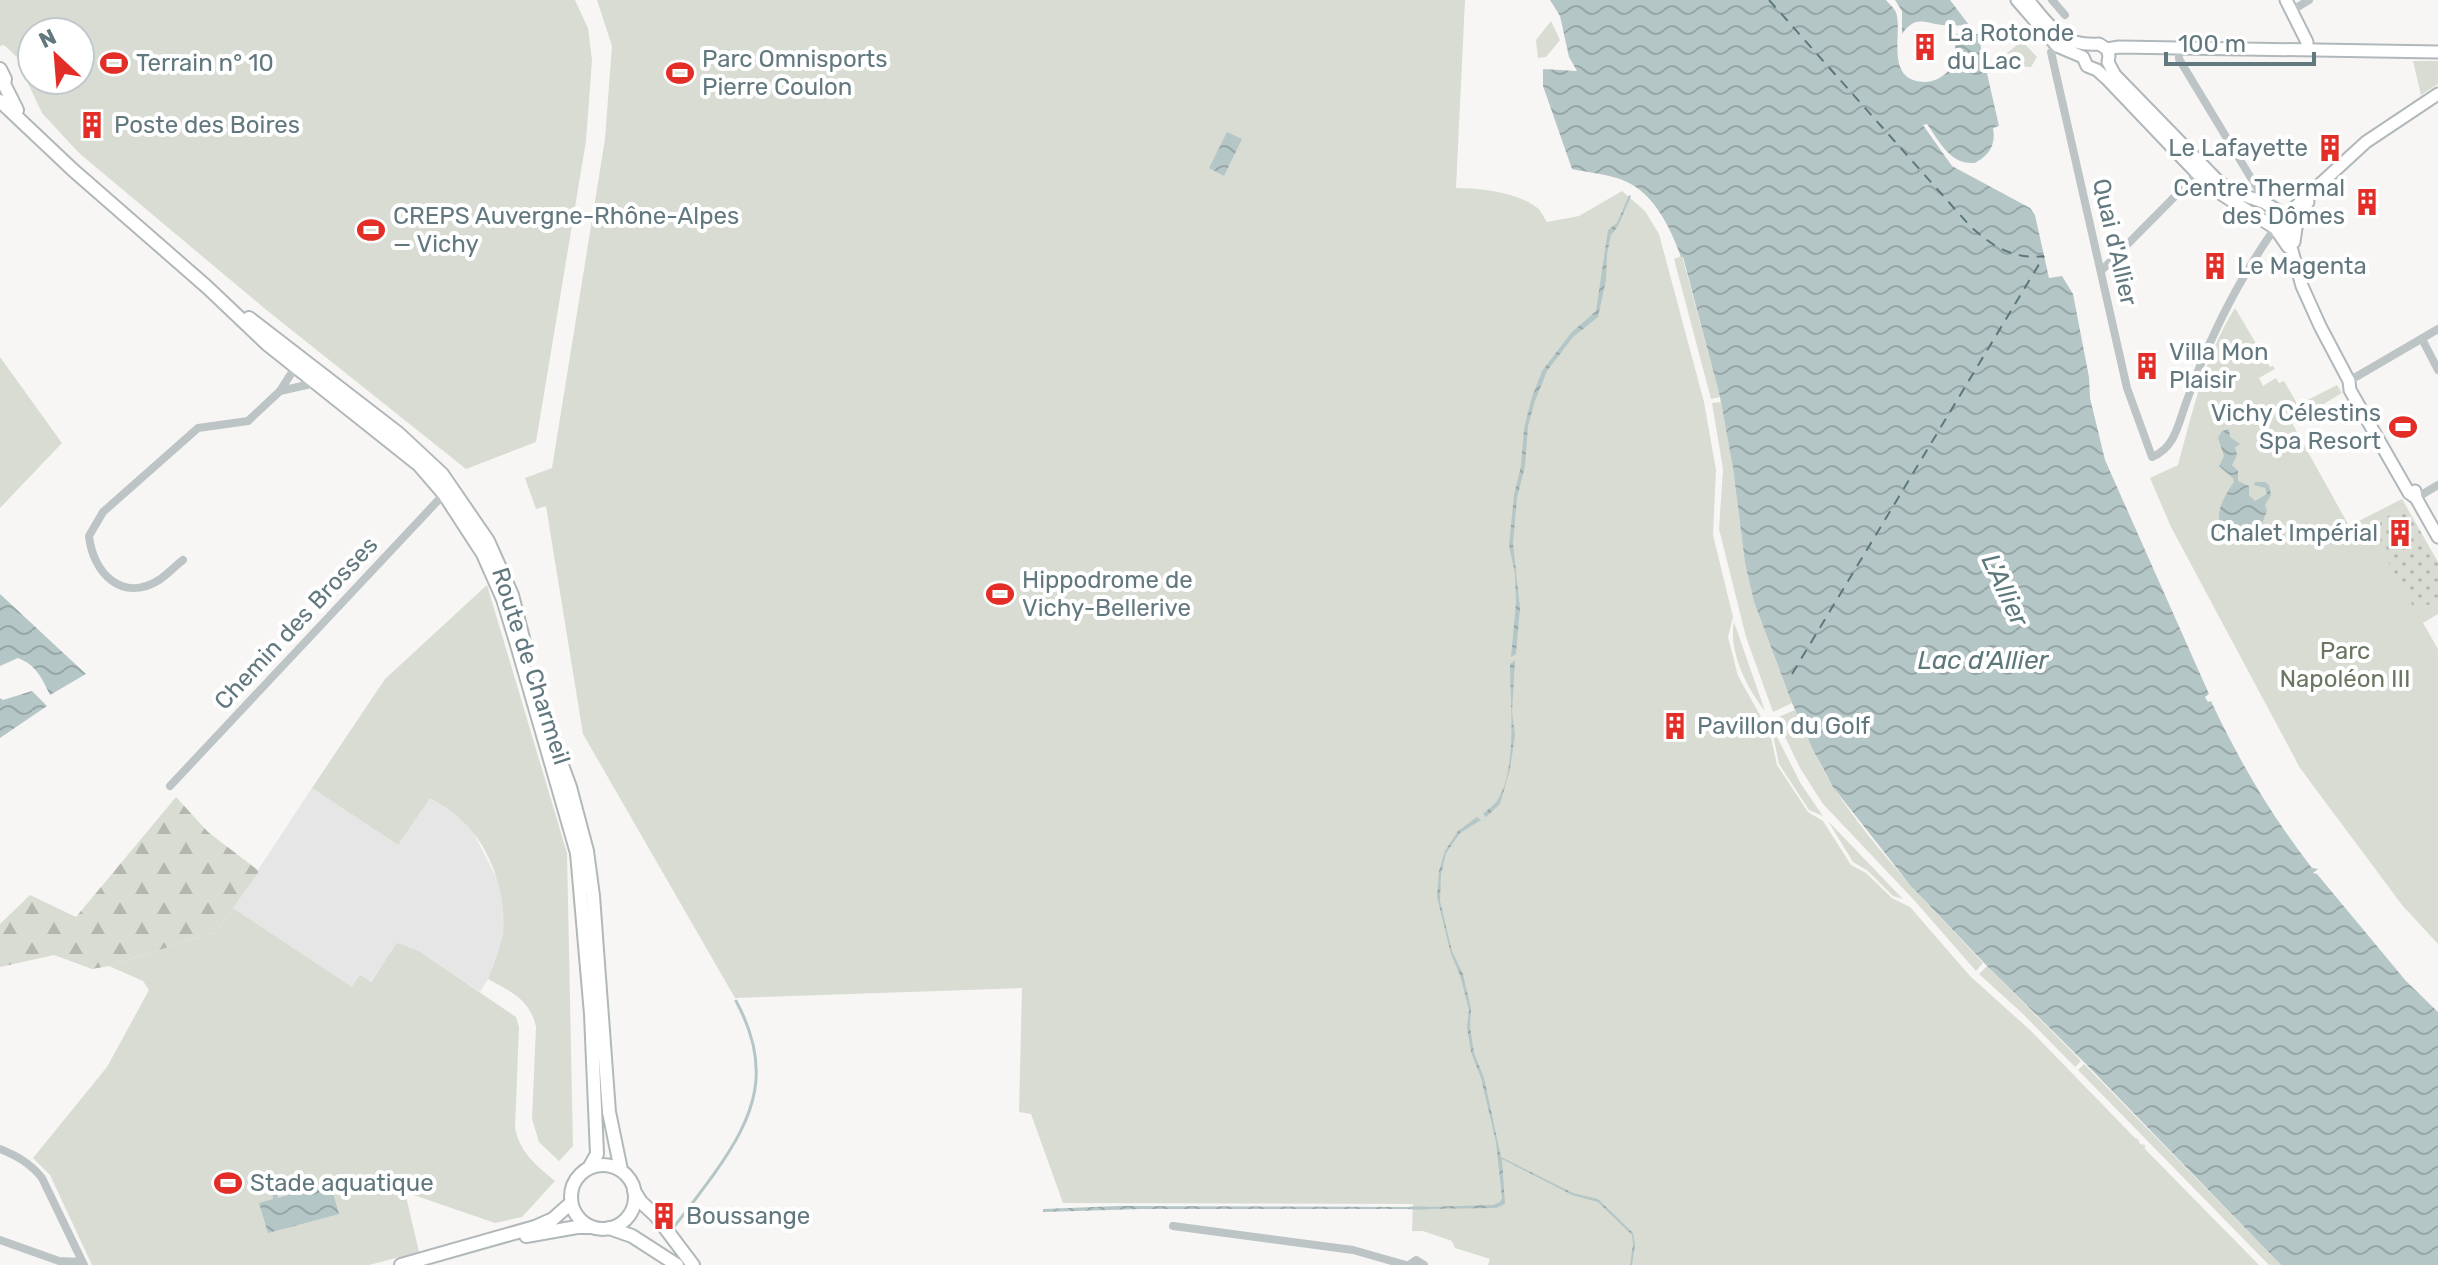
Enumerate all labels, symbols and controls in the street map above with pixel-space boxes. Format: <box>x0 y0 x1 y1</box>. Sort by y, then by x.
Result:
north arrow <box>16 16 96 96</box>
scale bar <box>2166 16 2314 66</box>
place label: La Rotonde du Lac <box>1947 19 2074 75</box>
text: N <box>34 23 60 54</box>
text: 100 m <box>2178 30 2246 58</box>
building icon: La Rotonde du Lac <box>1910 32 1940 62</box>
place label: Parc Omnisports Pierre Coulon <box>702 45 887 101</box>
sports icon: Terrain n° 10 <box>99 48 129 78</box>
place label: Terrain n° 10 <box>136 49 274 77</box>
sports icon: Parc Omnisports Pierre Coulon <box>665 58 695 88</box>
building icon: Poste des Boires <box>77 110 107 140</box>
place label: Poste des Boires <box>114 111 300 139</box>
building icon: Le Lafayette <box>2315 133 2345 163</box>
place label: Le Lafayette <box>2168 134 2308 162</box>
place label: Centre Thermal des Dômes <box>2173 174 2345 230</box>
street label: Quai d'Allier <box>2087 176 2143 308</box>
building icon: Centre Thermal des Dômes <box>2352 187 2382 217</box>
place label: CREPS Auvergne-Rhône-Alpes — Vichy <box>393 202 739 258</box>
sports icon: CREPS Auvergne-Rhône-Alpes — Vichy <box>356 215 386 245</box>
building icon: Le Magenta <box>2200 251 2230 281</box>
place label: Le Magenta <box>2237 252 2367 280</box>
place label: Villa Mon Plaisir <box>2169 338 2269 394</box>
building icon: Villa Mon Plaisir <box>2132 351 2162 381</box>
place label: Vichy Célestins Spa Resort <box>2211 399 2381 455</box>
sports icon: Vichy Célestins Spa Resort <box>2388 412 2418 442</box>
building icon: Chalet Impérial <box>2385 518 2415 548</box>
place label: Chalet Impérial <box>2210 519 2378 547</box>
street label: Chemin des Brosses <box>209 531 383 715</box>
water label: L'Allier <box>1975 549 2036 632</box>
street label: Route de Charmeil <box>486 564 576 768</box>
place label: Hippodrome de Vichy-Bellerive <box>1022 566 1193 622</box>
sports icon: Hippodrome de Vichy-Bellerive <box>985 579 1015 609</box>
park label: Parc Napoléon III <box>2279 637 2411 693</box>
water label: Lac d'Allier <box>1918 645 2049 676</box>
building icon: Pavillon du Golf <box>1660 711 1690 741</box>
place label: Pavillon du Golf <box>1697 712 1871 740</box>
sports icon: Stade aquatique <box>213 1168 243 1198</box>
place label: Stade aquatique <box>250 1169 434 1197</box>
building icon: Boussange <box>649 1201 679 1231</box>
place label: Boussange <box>686 1202 810 1230</box>

